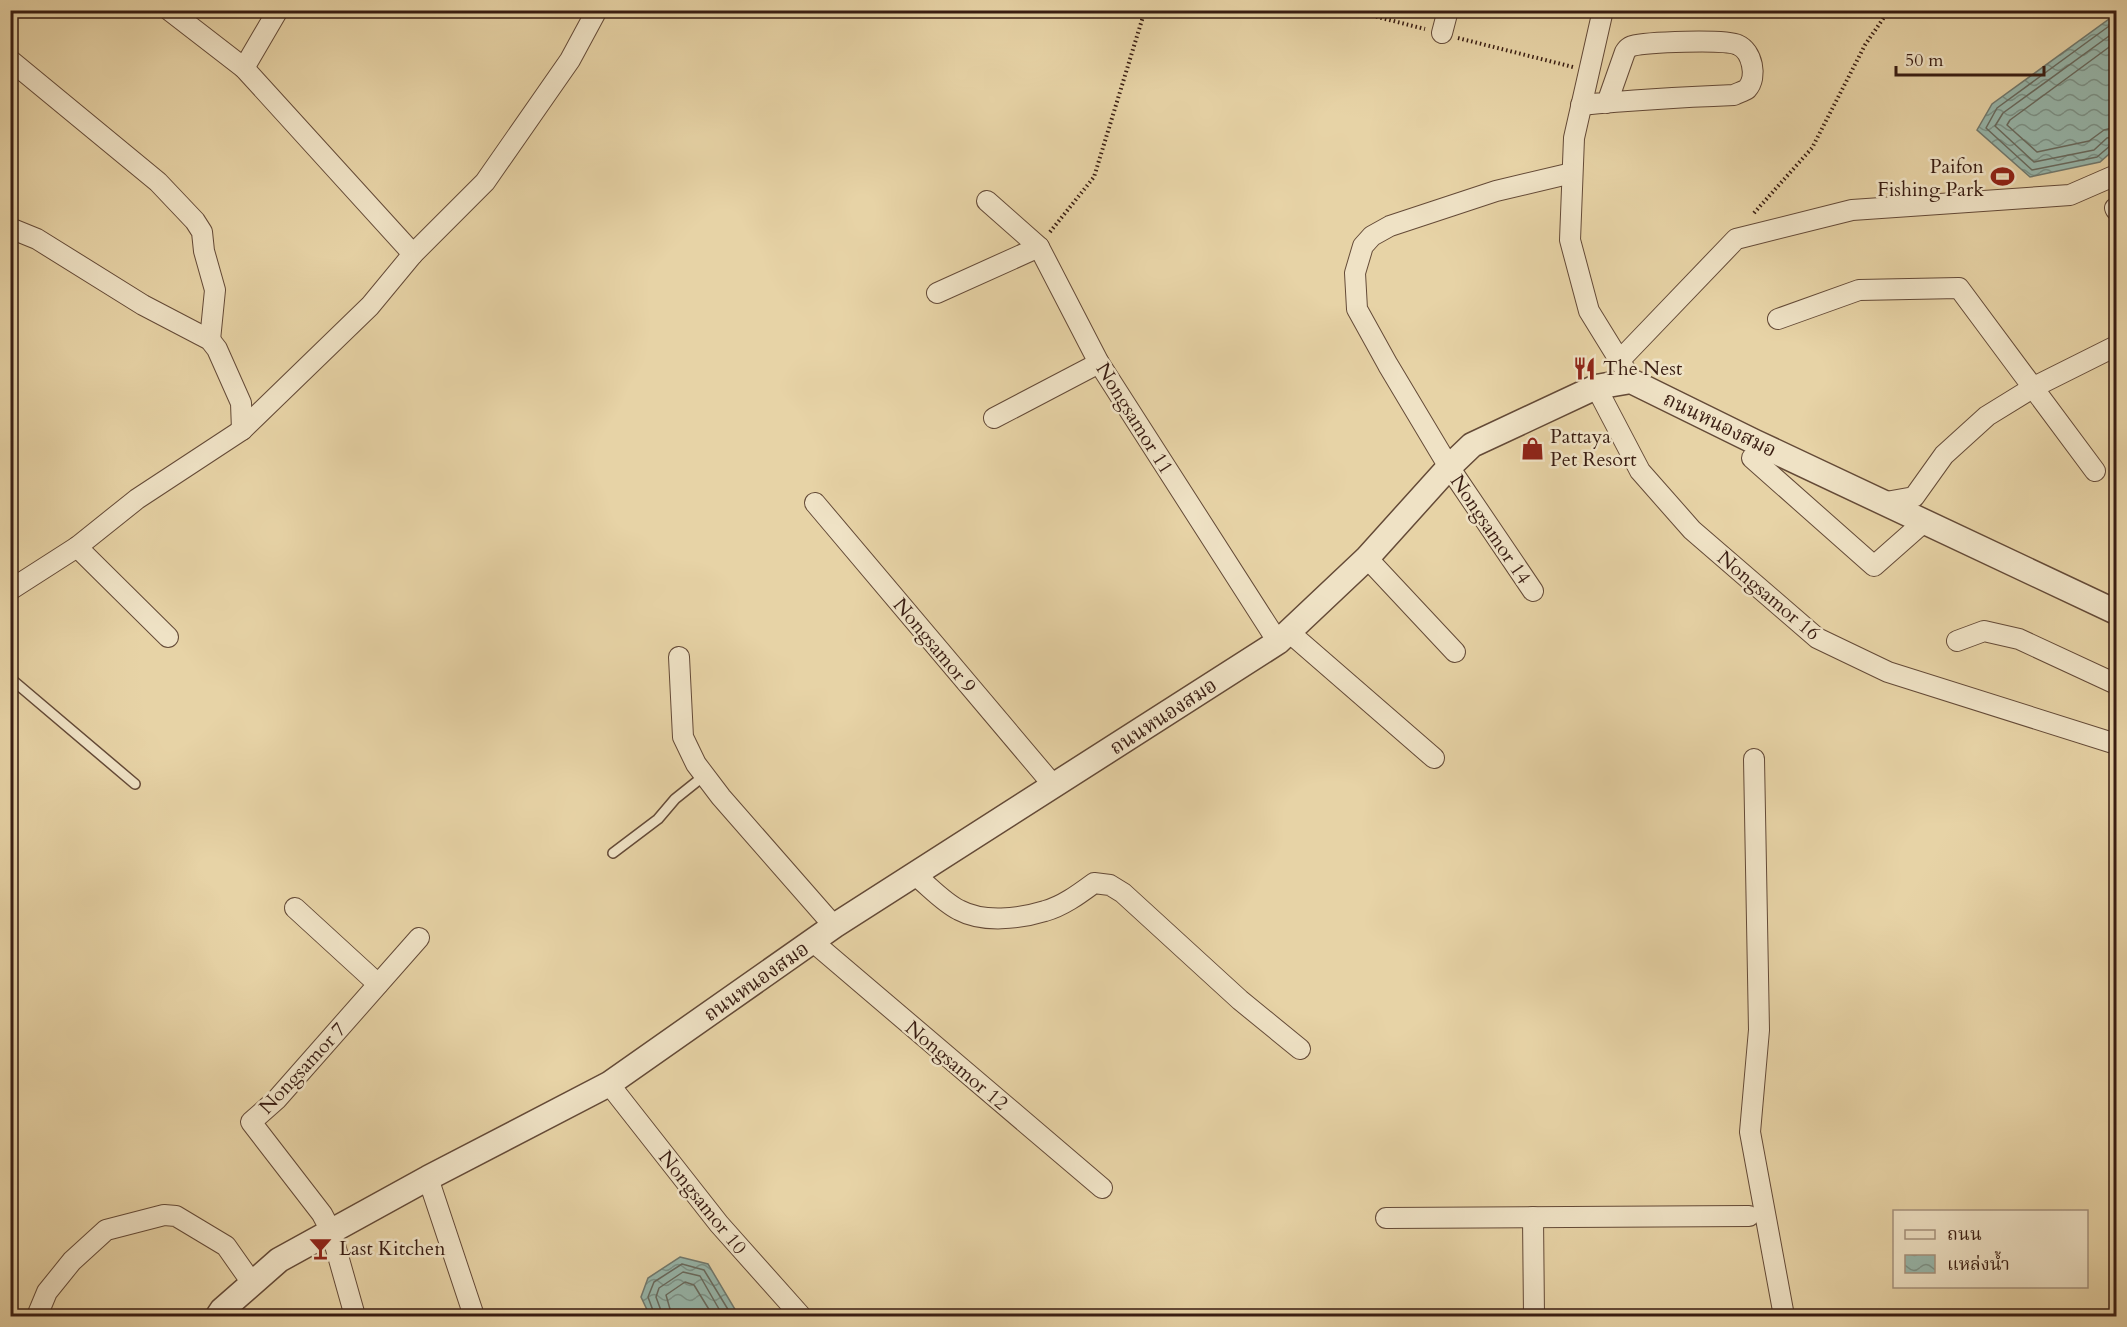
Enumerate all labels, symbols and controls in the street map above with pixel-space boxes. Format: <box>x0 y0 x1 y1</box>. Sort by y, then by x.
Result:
scale bar <box>1896 39 2044 77</box>
text: 50 m <box>1905 48 1944 73</box>
place label: Paifon Fishing Park <box>1877 153 1985 203</box>
sports icon: Paifon Fishing Park <box>1989 164 2015 190</box>
restaurant icon: The Nest <box>1572 355 1598 381</box>
place label: The Nest <box>1603 355 1683 382</box>
street label: Nongsamor 11 <box>1090 357 1180 479</box>
street label: ถนนหนองสมอ <box>1659 385 1781 464</box>
place label: Pattaya Pet Resort <box>1550 423 1637 473</box>
shop icon: Pattaya Pet Resort <box>1519 435 1545 461</box>
street label: Nongsamor 14 <box>1444 469 1537 589</box>
street label: Nongsamor 16 <box>1711 544 1826 646</box>
street label: Nongsamor 9 <box>887 592 982 699</box>
street label: ถนนหนองสมอ <box>1104 672 1222 761</box>
street label: ถนนหนองสมอ <box>698 935 814 1028</box>
street label: Nongsamor 12 <box>899 1014 1014 1116</box>
street label: Nongsamor 7 <box>253 1017 352 1120</box>
street label: Nongsamor 10 <box>652 1145 753 1260</box>
legend <box>1893 1210 2088 1288</box>
text: ถนน <box>1947 1222 1982 1247</box>
bar icon: Last Kitchen <box>308 1235 334 1261</box>
place label: Last Kitchen <box>339 1235 446 1262</box>
text: แหล่งน้ำ <box>1947 1250 2010 1277</box>

